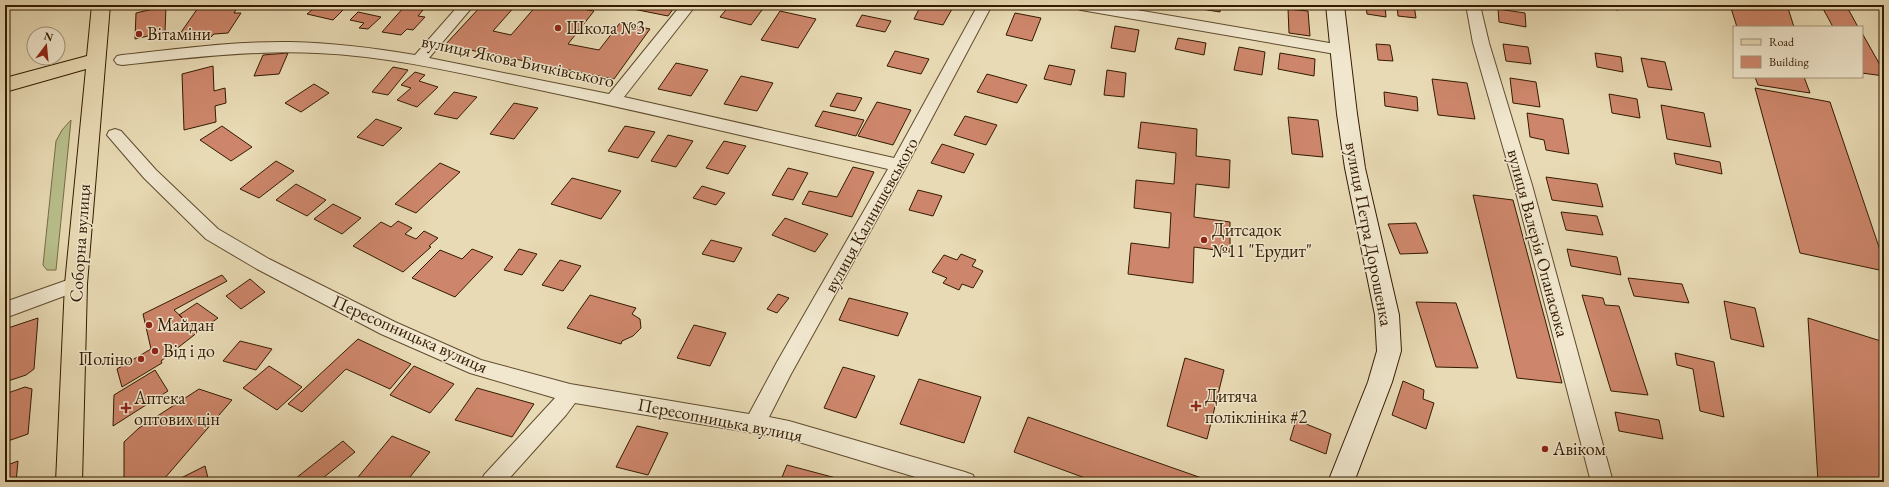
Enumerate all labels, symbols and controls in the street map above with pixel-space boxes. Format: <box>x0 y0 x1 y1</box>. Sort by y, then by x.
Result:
place label: Школа №3 <box>566 16 645 39</box>
place label: Вітаміни <box>147 22 212 45</box>
marker: Школа №3 <box>553 23 563 33</box>
north arrow <box>26 26 66 66</box>
legend <box>1733 26 1863 78</box>
text: N <box>43 28 55 44</box>
marker: Вітаміни <box>134 29 144 39</box>
street label: вулиця Якова Бичківського <box>419 29 617 92</box>
text: Road <box>1769 34 1795 50</box>
text: Building <box>1769 54 1810 70</box>
street label: вулиця Калнишевського <box>818 133 923 296</box>
street label: вулиця Петра Дорошенка <box>1340 140 1399 329</box>
street label: вулиця Валерія Опанасюка <box>1502 146 1575 340</box>
street label: Соборна вулиця <box>64 183 95 303</box>
place label: Дитсадок №11 "Ерудит" <box>1212 218 1312 262</box>
marker: Дитсадок №11 "Ерудит" <box>1199 235 1209 245</box>
street label: Пересопницька вулиця <box>329 289 491 378</box>
place label: Майдан <box>157 313 214 336</box>
marker: Майдан <box>144 320 154 330</box>
place label: Від і до <box>163 339 215 362</box>
marker: Від і до <box>150 346 160 356</box>
place label: Поліно <box>78 347 133 370</box>
marker: Поліно <box>136 354 146 364</box>
place label: Дитяча поліклініка #2 <box>1205 384 1308 428</box>
place label: Аптека оптових цін <box>133 386 220 430</box>
street label: Пересопницька вулиця <box>636 392 805 447</box>
marker: Дитяча поліклініка #2 <box>1190 400 1202 412</box>
marker: Аптека оптових цін <box>121 403 131 413</box>
place label: Авіком <box>1552 437 1606 460</box>
marker: Авіком <box>1540 444 1550 454</box>

